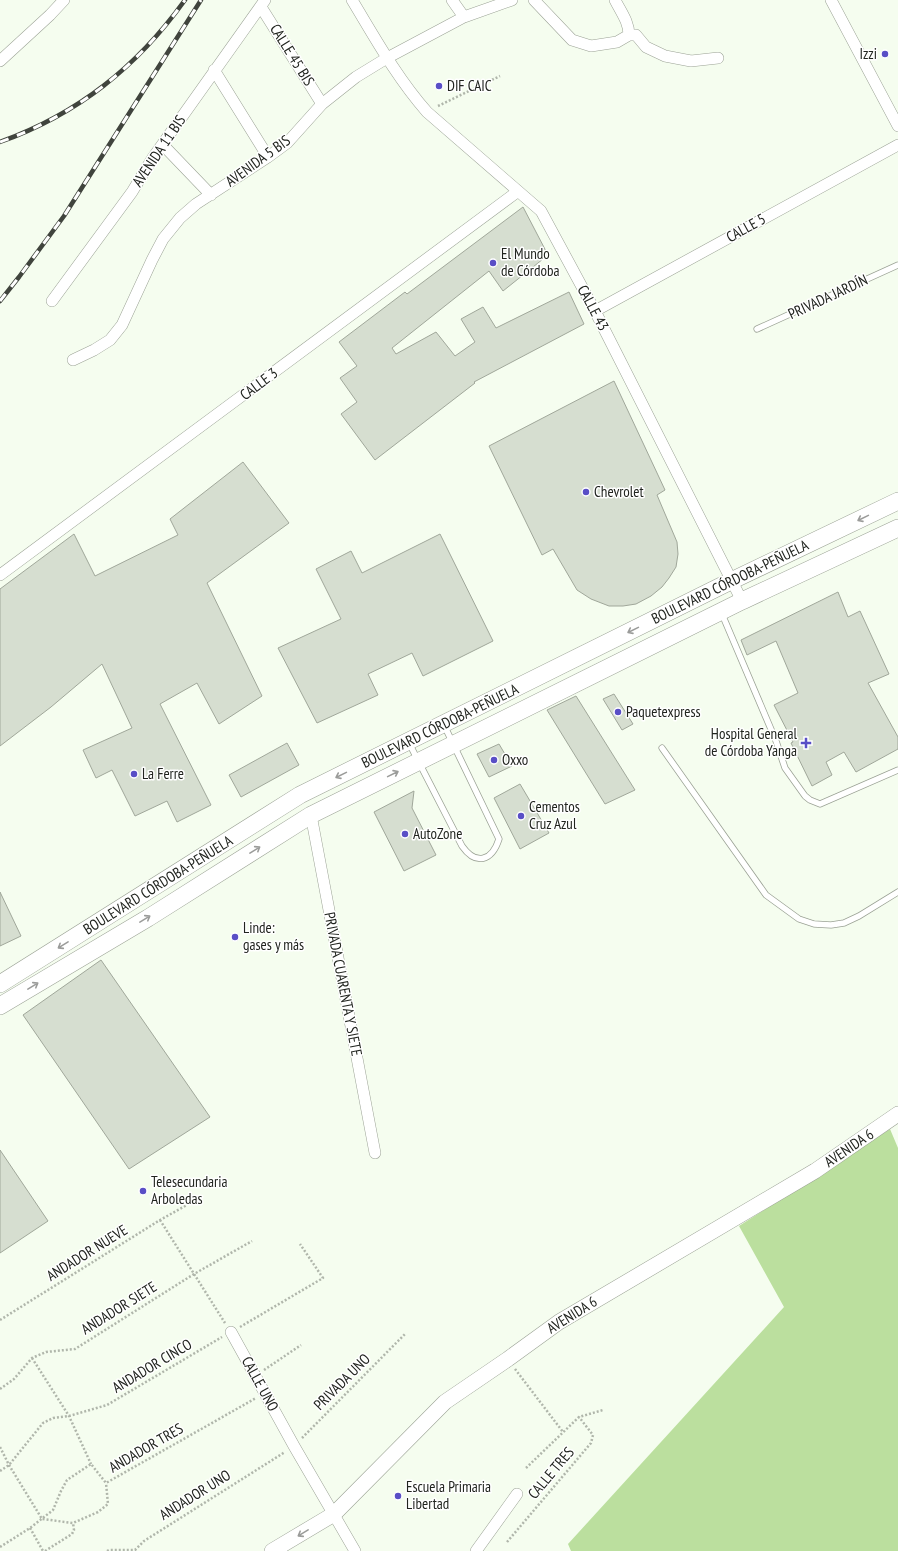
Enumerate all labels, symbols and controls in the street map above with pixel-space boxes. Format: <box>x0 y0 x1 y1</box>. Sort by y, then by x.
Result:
street label: CALLE 45 BIS <box>266 20 319 89</box>
place label: Izzi <box>859 44 877 63</box>
marker: Izzi <box>880 49 890 59</box>
place label: DIF CAIC <box>447 76 492 95</box>
marker: DIF CAIC <box>434 81 444 91</box>
street label: AVENIDA 11 BIS <box>128 111 190 190</box>
street label: AVENIDA 5 BIS <box>221 131 294 191</box>
street label: CALLE 5 <box>723 209 769 246</box>
place label: El Mundo de Córdoba <box>501 244 559 280</box>
marker: El Mundo de Córdoba <box>488 258 498 268</box>
street label: PRIVADA JARDÍN <box>785 270 871 323</box>
street label: CALLE 43 <box>574 282 613 334</box>
street label: CALLE 3 <box>236 363 281 404</box>
place label: Chevrolet <box>594 482 644 501</box>
marker: Chevrolet <box>581 487 591 497</box>
one-way arrow <box>857 515 869 522</box>
street label: BOULEVARD CÓRDOBA-PEÑUELA <box>648 535 812 628</box>
one-way arrow <box>627 627 639 634</box>
street label: BOULEVARD CÓRDOBA-PEÑUELA <box>358 679 522 772</box>
place label: Paquetexpress <box>626 702 701 721</box>
marker: Paquetexpress <box>613 707 623 717</box>
place label: Hospital General de Córdoba Yanga <box>705 724 797 760</box>
marker: Hospital General de Córdoba Yanga <box>800 737 812 749</box>
place label: Oxxo <box>502 750 528 769</box>
marker: Oxxo <box>489 755 499 765</box>
place label: La Ferre <box>142 764 184 783</box>
marker: La Ferre <box>129 769 139 779</box>
one-way arrow <box>387 770 399 777</box>
one-way arrow <box>335 772 347 779</box>
place label: Cementos Cruz Azul <box>529 797 580 833</box>
marker: Cementos Cruz Azul <box>516 811 526 821</box>
place label: AutoZone <box>413 824 462 843</box>
marker: AutoZone <box>400 829 410 839</box>
street label: BOULEVARD CÓRDOBA-PEÑUELA <box>80 830 237 938</box>
one-way arrow <box>249 846 260 854</box>
street label: PRIVADA CUARENTA Y SIETE <box>320 910 367 1057</box>
one-way arrow <box>139 915 151 923</box>
place label: Linde: gases y más <box>243 918 304 954</box>
marker: Linde: gases y más <box>230 932 240 942</box>
one-way arrow <box>57 941 69 949</box>
one-way arrow <box>27 982 39 990</box>
street label: AVENIDA 6 <box>820 1124 877 1171</box>
place label: Telesecundaria Arboledas <box>151 1172 228 1208</box>
marker: Telesecundaria Arboledas <box>138 1186 148 1196</box>
street label: ANDADOR NUEVE <box>43 1220 131 1285</box>
street label: ANDADOR SIETE <box>77 1277 160 1338</box>
street label: AVENIDA 6 <box>543 1292 601 1337</box>
street label: ANDADOR CINCO <box>108 1334 195 1397</box>
street label: PRIVADA UNO <box>309 1349 374 1414</box>
street label: CALLE UNO <box>238 1353 283 1415</box>
street label: ANDADOR TRES <box>105 1419 186 1476</box>
street label: CALLE TRES <box>523 1443 578 1503</box>
street label: ANDADOR UNO <box>156 1465 234 1524</box>
place label: Escuela Primaria Libertad <box>406 1477 491 1513</box>
marker: Escuela Primaria Libertad <box>393 1491 403 1501</box>
one-way arrow <box>297 1529 309 1537</box>

